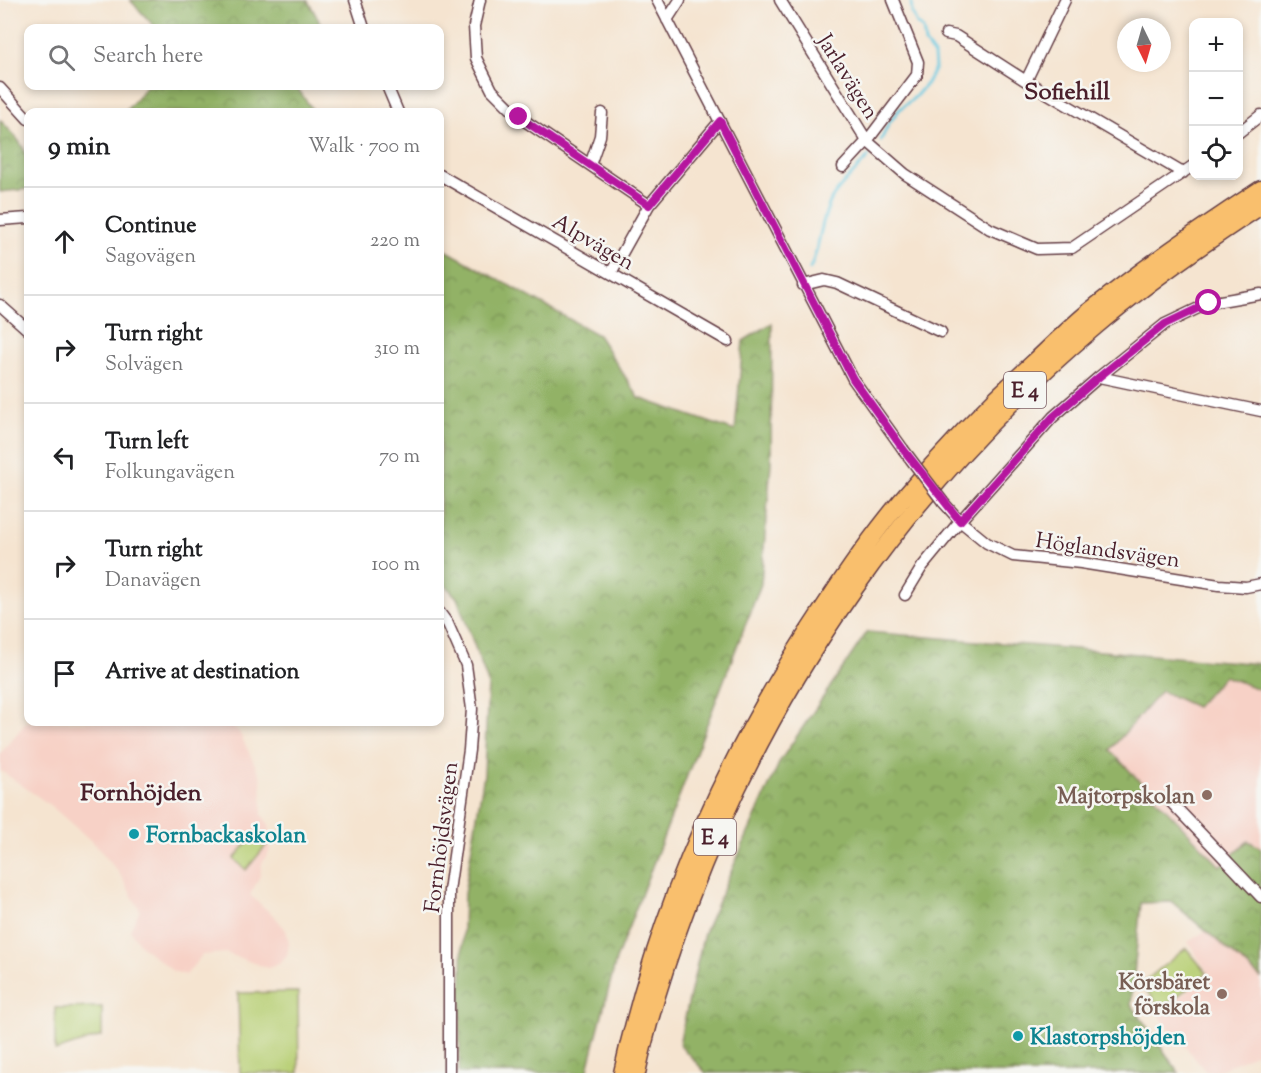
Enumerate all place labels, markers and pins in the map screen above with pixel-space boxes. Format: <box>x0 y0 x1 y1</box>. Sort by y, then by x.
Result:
place label: Majtorpskolan <box>1057 782 1195 814</box>
marker: Majtorpskolan <box>1200 788 1214 802</box>
place label: Fornbackaskolan <box>146 821 306 853</box>
marker: Fornbackaskolan <box>127 827 141 841</box>
place label: Körsbäret förskola <box>1119 968 1211 1025</box>
marker: Körsbäret förskola <box>1215 987 1229 1001</box>
place label: Klastorpshöjden <box>1030 1023 1186 1055</box>
marker: Klastorpshöjden <box>1011 1029 1025 1043</box>

